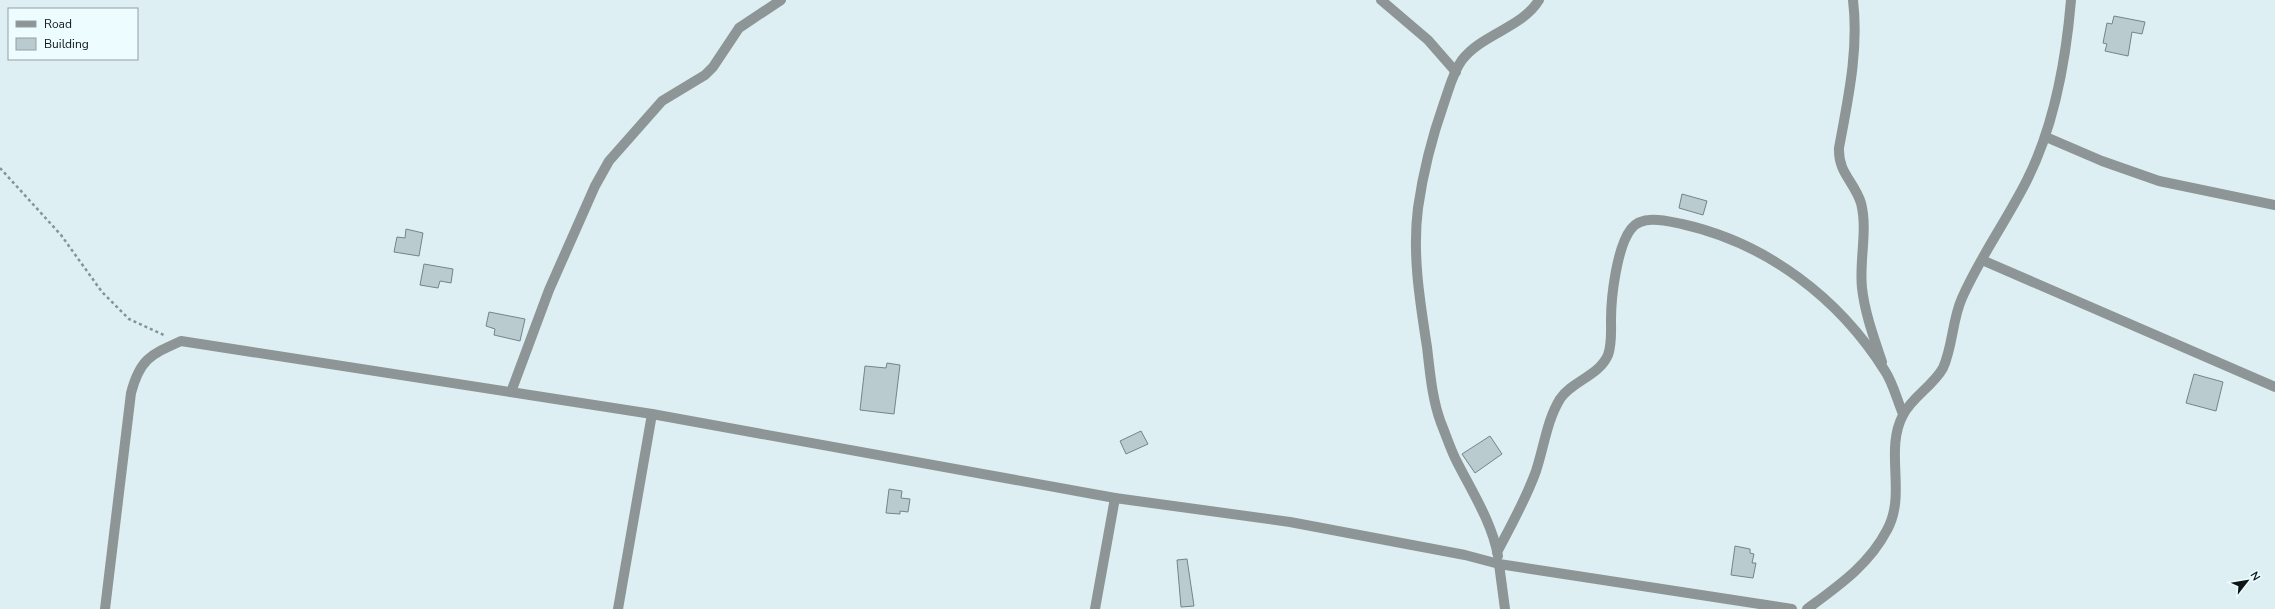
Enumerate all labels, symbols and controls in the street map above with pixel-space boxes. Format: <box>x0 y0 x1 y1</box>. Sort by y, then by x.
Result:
legend <box>8 8 138 60</box>
text: Road <box>44 16 72 32</box>
text: Building <box>44 36 89 52</box>
north arrow <box>2227 561 2267 601</box>
text: N <box>2247 569 2264 583</box>

